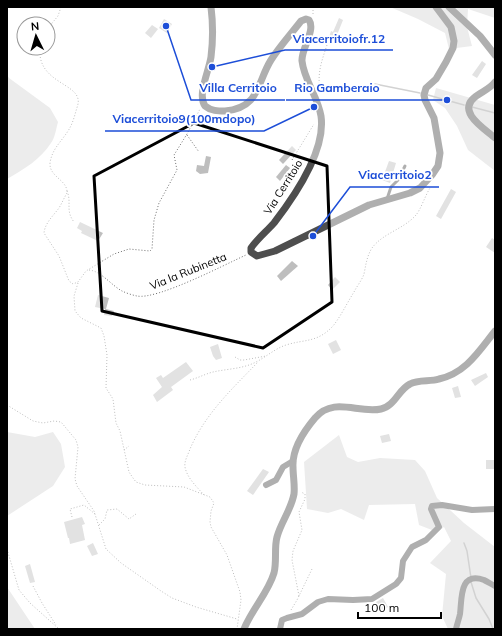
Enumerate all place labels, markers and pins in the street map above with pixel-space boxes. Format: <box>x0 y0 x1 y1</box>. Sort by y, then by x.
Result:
callout: Viacerritoiofr.12 <box>285 26 393 50</box>
callout: Villa Cerritoio <box>191 76 285 100</box>
callout: Rio Gamberaio <box>286 76 388 100</box>
callout: Viacerritoio9(100mdopo) <box>105 107 264 131</box>
callout: Viacerritoio2 <box>350 163 439 187</box>

